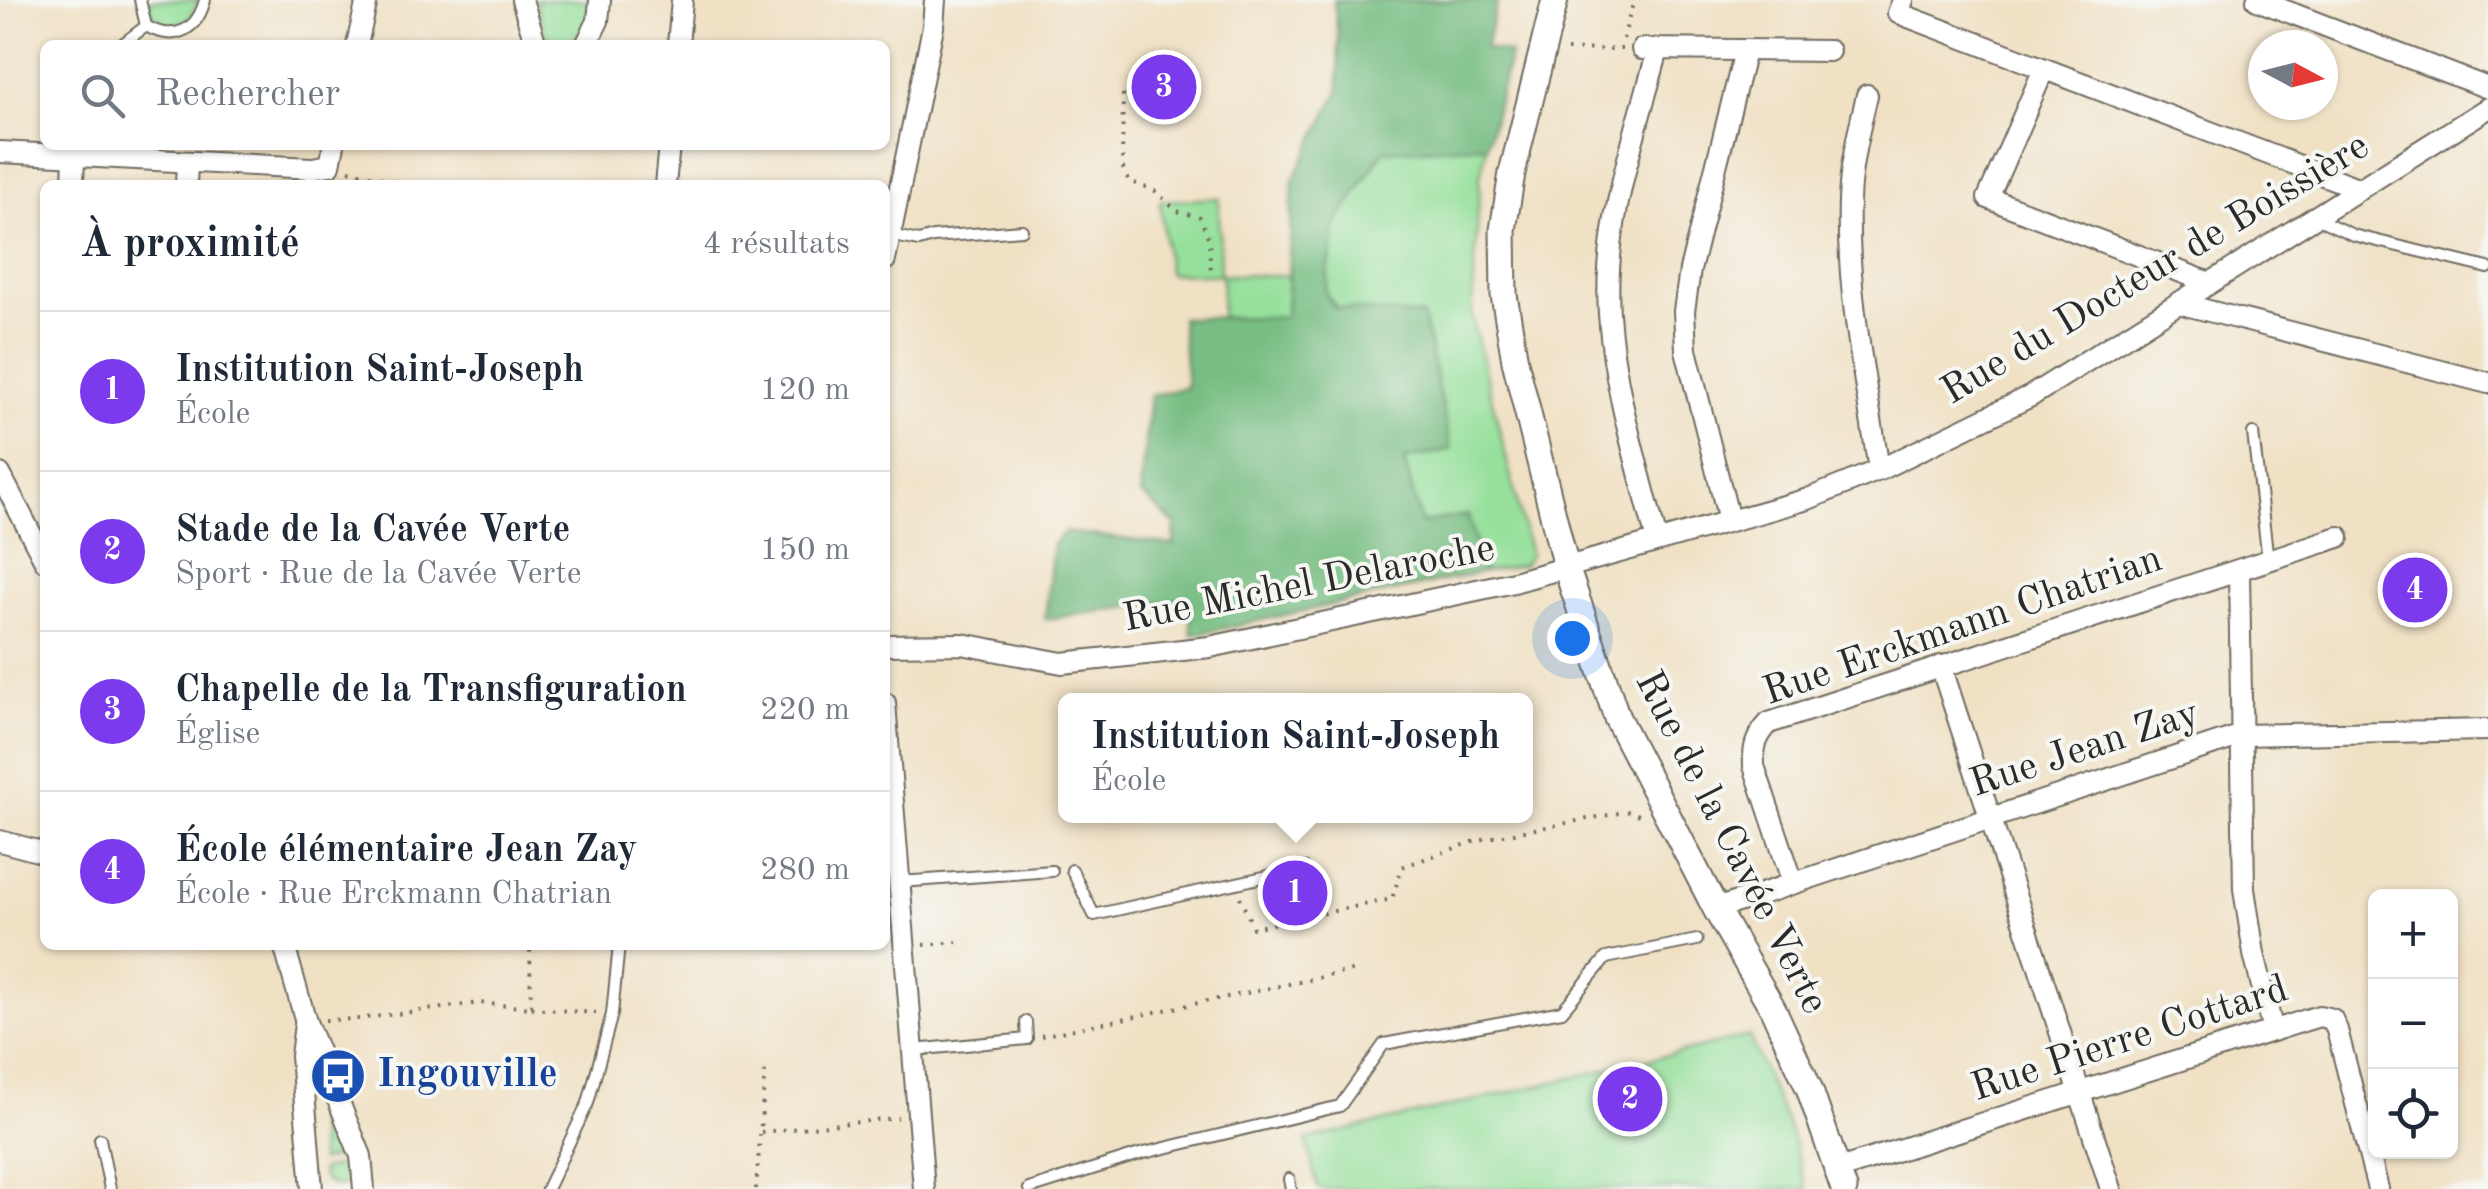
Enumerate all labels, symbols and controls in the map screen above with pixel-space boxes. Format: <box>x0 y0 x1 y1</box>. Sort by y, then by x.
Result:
north arrow <box>2248 30 2338 120</box>
search box <box>40 40 890 150</box>
pin: 3 <box>1132 49 1196 124</box>
icon: search <box>75 68 130 123</box>
text: Rechercher <box>155 76 340 114</box>
street label: Rue du Docteur de Boissière <box>1936 127 2376 413</box>
text: À proximité <box>80 224 300 266</box>
text: 4 résultats <box>703 229 850 261</box>
text: Institution Saint-Joseph <box>175 352 584 390</box>
text: 1 <box>103 375 122 407</box>
text: 120 m <box>760 375 850 407</box>
text: École <box>175 399 250 431</box>
text: Stade de la Cavée Verte <box>175 512 570 550</box>
street label: Rue Michel Delaroche <box>1120 529 1498 641</box>
text: 2 <box>103 535 122 567</box>
text: 150 m <box>760 535 850 567</box>
street label: Rue Erckmann Chatrian <box>1759 540 2167 714</box>
pin: 4 <box>2382 552 2448 628</box>
text: Sport · Rue de la Cavée Verte <box>175 559 581 591</box>
your location <box>1547 613 1598 664</box>
street label: Rue de la Cavée Verte <box>1626 665 1834 1021</box>
text: Chapelle de la Transfiguration <box>175 672 687 710</box>
popup <box>1058 693 1533 823</box>
street label: Rue Jean Zay <box>1965 694 2205 806</box>
text: 3 <box>103 695 122 727</box>
text: 220 m <box>760 695 850 727</box>
text: Église <box>175 719 260 751</box>
text: Institution Saint-Joseph <box>1091 719 1500 757</box>
text: École <box>1091 766 1166 798</box>
text: École élémentaire Jean Zay <box>175 832 637 870</box>
text: 4 <box>103 855 122 887</box>
text: 280 m <box>760 855 850 887</box>
pin: 1 <box>1262 856 1328 930</box>
text: École · Rue Erckmann Chatrian <box>175 879 612 911</box>
map controls <box>2368 889 2458 1159</box>
button: + <box>2368 889 2458 979</box>
street label: Rue Pierre Cottard <box>1967 970 2293 1110</box>
button: − <box>2368 979 2458 1069</box>
bus stop icon: Ingouville <box>308 1046 368 1106</box>
place label: Ingouville <box>377 1056 558 1096</box>
pin: 2 <box>1598 1062 1662 1136</box>
button: locate <box>2368 1069 2458 1159</box>

